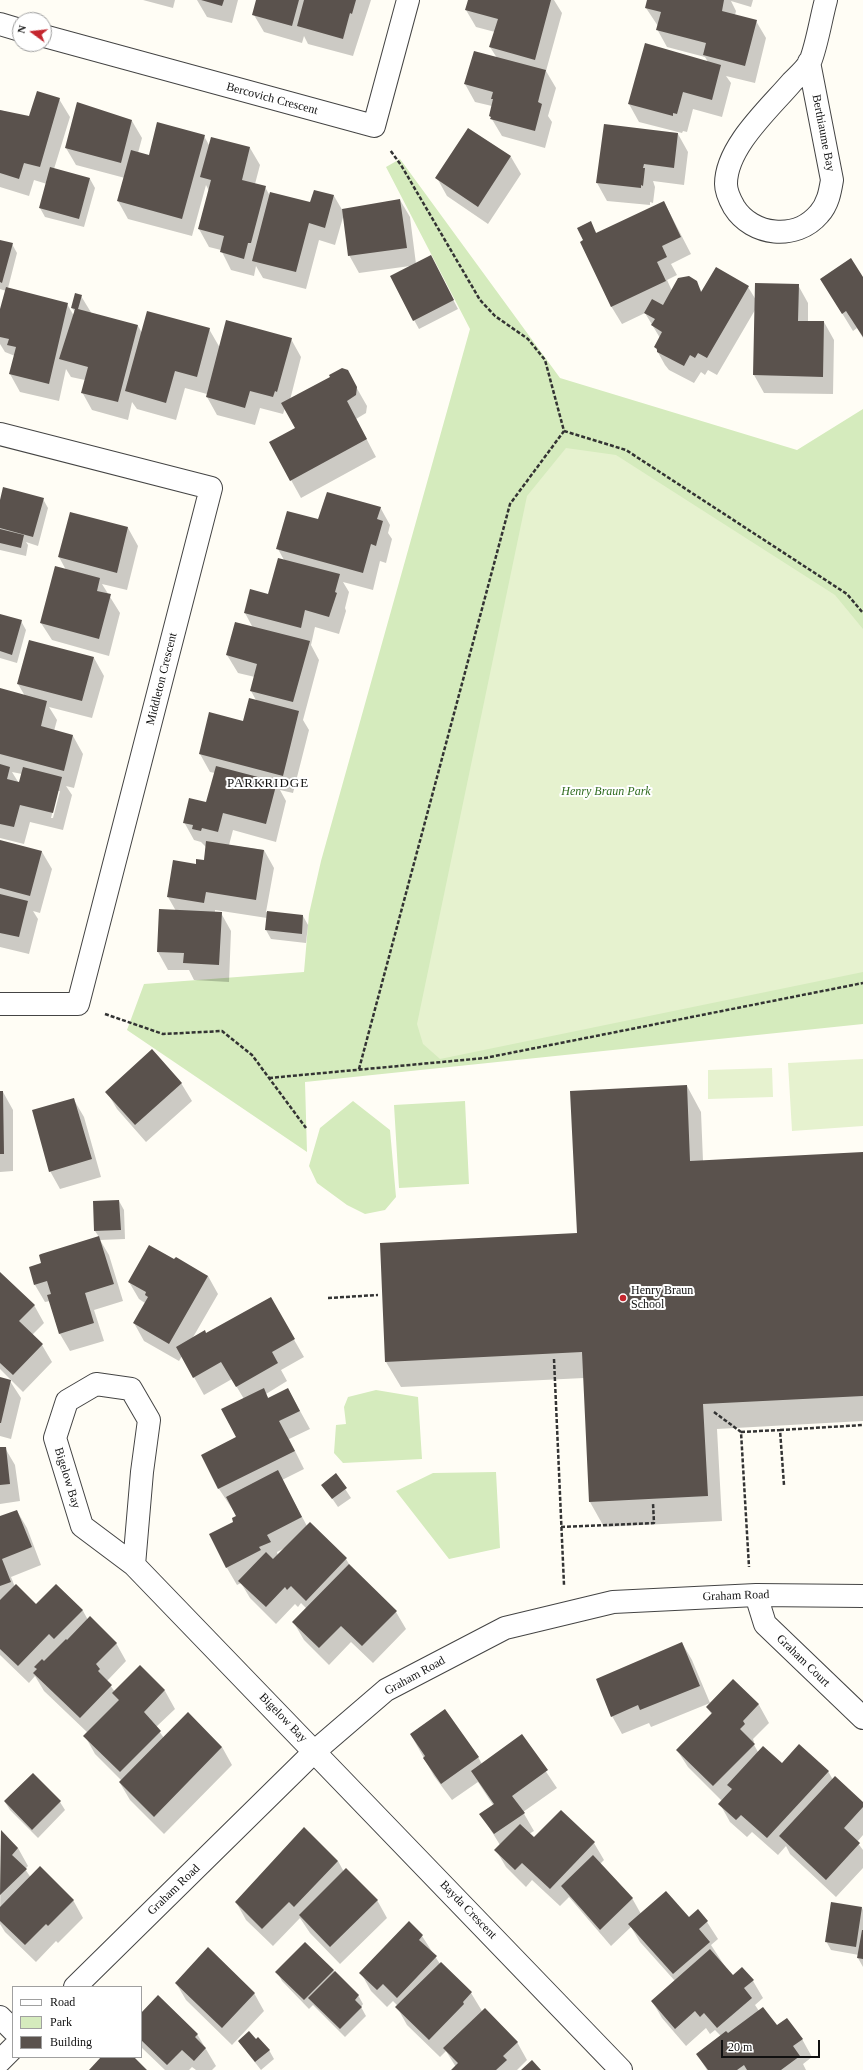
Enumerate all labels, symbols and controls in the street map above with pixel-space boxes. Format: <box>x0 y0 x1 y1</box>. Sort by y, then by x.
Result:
north arrow <box>12 12 52 52</box>
text: N <box>15 24 28 35</box>
street label: Bercovich Crescent <box>225 80 319 118</box>
street label: Berthiaume Bay <box>808 93 838 173</box>
street label: Middleton Crescent <box>144 631 180 727</box>
district label: PARKRIDGE <box>227 776 309 792</box>
park label: Henry Braun Park <box>561 785 651 799</box>
place label: Henry Braun School <box>631 1284 693 1312</box>
marker: Henry Braun School <box>618 1293 628 1303</box>
street label: Bigelow Bay <box>51 1446 83 1510</box>
street label: Graham Road <box>702 1588 770 1604</box>
street label: Graham Court <box>773 1632 833 1690</box>
street label: Graham Road <box>382 1653 448 1699</box>
street label: Bigelow Bay <box>256 1690 310 1746</box>
street label: Graham Road <box>145 1862 203 1918</box>
street label: Bayda Crescent <box>437 1878 499 1942</box>
legend <box>12 1986 142 2058</box>
text: Road <box>50 1995 75 2009</box>
text: Park <box>50 2015 72 2029</box>
scale bar <box>723 2032 822 2058</box>
text: Building <box>50 2035 92 2049</box>
text: 20 m <box>728 2040 752 2054</box>

